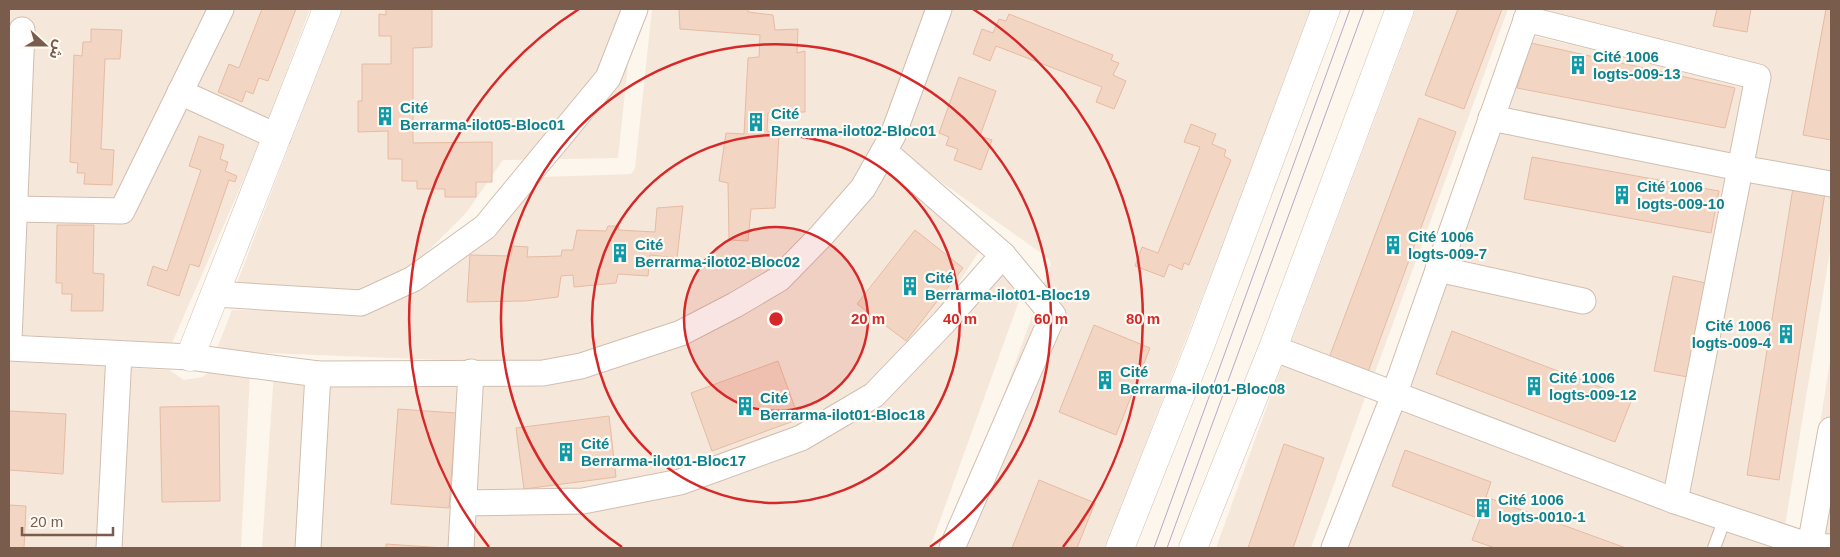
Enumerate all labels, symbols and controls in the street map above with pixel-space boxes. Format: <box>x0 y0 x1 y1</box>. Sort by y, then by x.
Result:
north arrow <box>20 20 70 70</box>
text: ش <box>46 38 68 61</box>
place label: Cité 1006 logts-009-13 <box>1593 48 1681 82</box>
building icon: Cité 1006 logts-009-13 <box>1567 54 1589 76</box>
place label: Cité Berrarma-ilot05-Bloc01 <box>400 99 565 133</box>
building icon: Cité Berrarma-ilot05-Bloc01 <box>374 105 396 127</box>
place label: Cité Berrarma-ilot02-Bloc01 <box>771 105 936 139</box>
building icon: Cité Berrarma-ilot02-Bloc01 <box>745 111 767 133</box>
place label: Cité 1006 logts-009-10 <box>1637 178 1725 212</box>
building icon: Cité 1006 logts-009-10 <box>1611 184 1633 206</box>
place label: Cité 1006 logts-009-7 <box>1408 228 1487 262</box>
building icon: Cité 1006 logts-009-7 <box>1382 234 1404 256</box>
place label: Cité Berrarma-ilot02-Bloc02 <box>635 236 800 270</box>
building icon: Cité Berrarma-ilot02-Bloc02 <box>609 242 631 264</box>
place label: Cité Berrarma-ilot01-Bloc19 <box>925 269 1090 303</box>
building icon: Cité Berrarma-ilot01-Bloc19 <box>899 275 921 297</box>
centre of rings <box>767 310 785 328</box>
text: 20 m <box>851 310 885 327</box>
text: 40 m <box>943 310 977 327</box>
text: 60 m <box>1034 310 1068 327</box>
text: 80 m <box>1126 310 1160 327</box>
place label: Cité 1006 logts-009-4 <box>1692 317 1772 351</box>
building icon: Cité 1006 logts-009-4 <box>1775 323 1797 345</box>
place label: Cité Berrarma-ilot01-Bloc08 <box>1120 363 1285 397</box>
building icon: Cité Berrarma-ilot01-Bloc08 <box>1094 369 1116 391</box>
place label: Cité 1006 logts-009-12 <box>1549 369 1637 403</box>
building icon: Cité 1006 logts-009-12 <box>1523 375 1545 397</box>
place label: Cité Berrarma-ilot01-Bloc18 <box>760 389 925 423</box>
building icon: Cité Berrarma-ilot01-Bloc18 <box>734 395 756 417</box>
place label: Cité Berrarma-ilot01-Bloc17 <box>581 435 746 469</box>
building icon: Cité Berrarma-ilot01-Bloc17 <box>555 441 577 463</box>
place label: Cité 1006 logts-0010-1 <box>1498 491 1586 525</box>
building icon: Cité 1006 logts-0010-1 <box>1472 497 1494 519</box>
scale bar <box>22 504 114 536</box>
text: 20 m <box>30 513 63 530</box>

